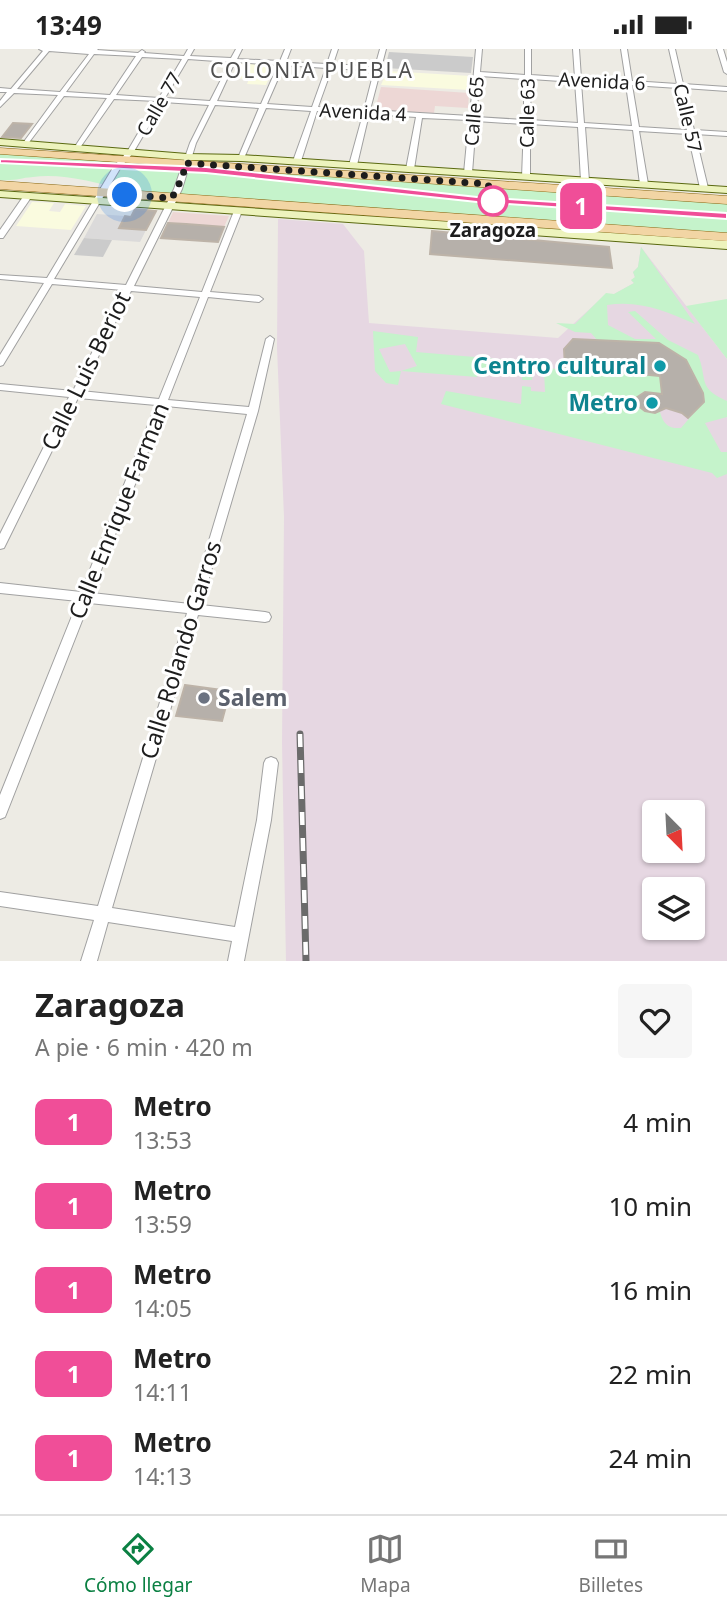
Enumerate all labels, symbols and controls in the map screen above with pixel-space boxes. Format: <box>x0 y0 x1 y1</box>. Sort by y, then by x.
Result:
text: 13:49 <box>35 7 102 43</box>
district label: COLONIA PUEBLA <box>210 56 414 84</box>
street label: Avenida 6 <box>558 66 646 96</box>
street label: Calle 77 <box>130 67 188 141</box>
street label: Calle 65 <box>458 75 490 147</box>
street label: Calle 63 <box>513 78 541 148</box>
street label: Calle 57 <box>667 81 709 155</box>
street label: Avenida 4 <box>319 97 407 127</box>
your location <box>107 177 142 212</box>
line badge: 1 <box>558 183 604 229</box>
marker: Zaragoza <box>478 186 508 216</box>
text: 1 <box>574 189 588 222</box>
place label: Zaragoza <box>450 217 536 243</box>
street label: Calle Luis Beriot <box>33 286 137 455</box>
place label: Centro cultural <box>473 349 646 381</box>
marker: Centro cultural <box>652 358 668 374</box>
place label: Metro <box>568 386 638 418</box>
marker: Metro <box>644 395 660 411</box>
street label: Calle Enrique Farman <box>60 398 176 624</box>
street label: Calle Rolando Garros <box>132 537 228 763</box>
place label: Salem <box>218 681 287 713</box>
marker: Salem <box>196 690 212 706</box>
north arrow <box>642 800 705 863</box>
map controls <box>642 800 705 940</box>
button: layers <box>642 877 705 940</box>
text: Zaragoza <box>35 982 185 1027</box>
button: heart <box>618 984 692 1058</box>
text: A pie · 6 min · 420 m <box>35 1031 253 1063</box>
text: Metro <box>133 1088 212 1124</box>
text: 4 min <box>623 1104 692 1140</box>
text: 1 <box>67 1105 80 1138</box>
text: 13:53 <box>133 1124 192 1156</box>
text: Metro <box>133 1172 212 1208</box>
text: 10 min <box>608 1188 692 1224</box>
text: 1 <box>67 1189 80 1222</box>
text: 13:59 <box>133 1208 192 1240</box>
text: Metro <box>133 1256 212 1292</box>
text: 16 min <box>608 1272 692 1308</box>
text: 1 <box>67 1273 80 1306</box>
text: 14:05 <box>133 1292 192 1324</box>
text: Metro <box>133 1340 212 1376</box>
text: 22 min <box>608 1356 692 1392</box>
text: 1 <box>67 1357 80 1390</box>
text: 14:11 <box>133 1376 192 1408</box>
text: Metro <box>133 1424 212 1460</box>
text: 24 min <box>608 1440 692 1476</box>
text: 1 <box>67 1441 80 1474</box>
text: 14:13 <box>133 1460 192 1492</box>
tab: Cómo llegar <box>84 1530 192 1598</box>
tab: Mapa <box>360 1530 411 1598</box>
tab: Billetes <box>579 1530 643 1598</box>

